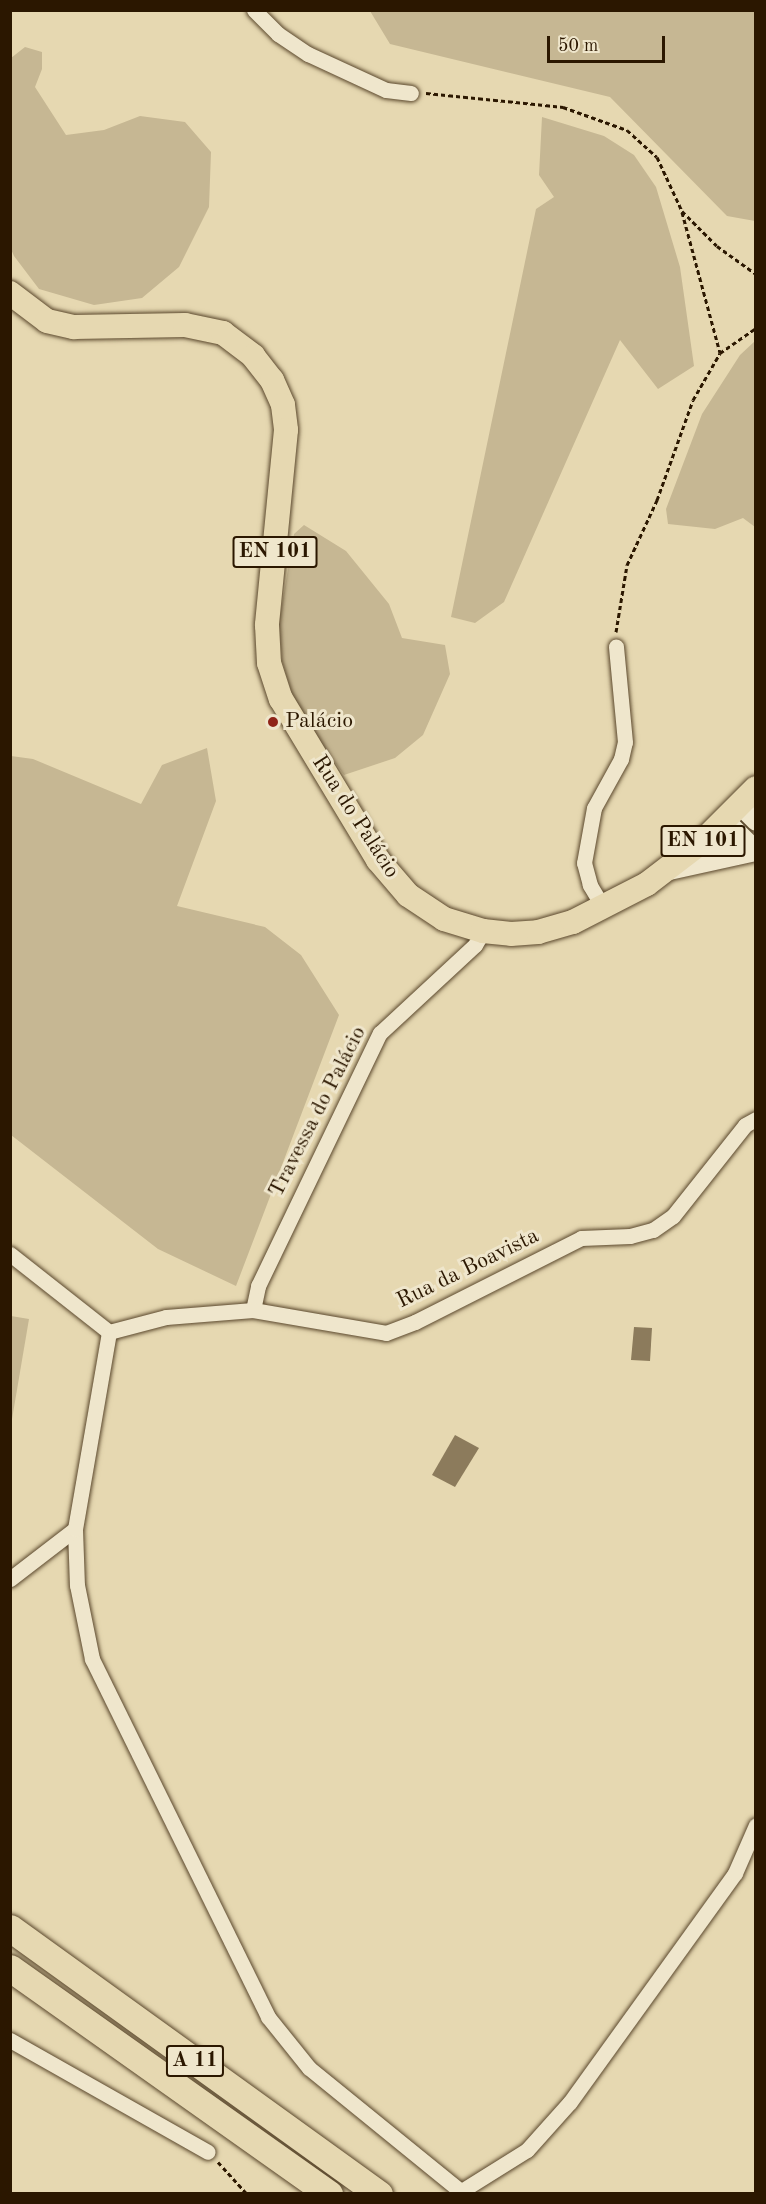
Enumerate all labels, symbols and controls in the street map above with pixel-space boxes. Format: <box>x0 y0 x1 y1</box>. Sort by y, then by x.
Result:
scale bar <box>550 24 668 62</box>
text: 50 m <box>558 37 598 55</box>
road number: EN 101 <box>232 534 318 570</box>
place label: Palácio <box>285 709 353 735</box>
marker: Palácio <box>266 715 280 729</box>
street label: Rua do Palácio <box>305 751 405 883</box>
road number: EN 101 <box>660 823 746 859</box>
street label: Travessa do Palácio <box>263 1022 373 1202</box>
street label: Rua da Boavista <box>393 1223 543 1315</box>
road number: A 11 <box>165 2043 225 2079</box>

